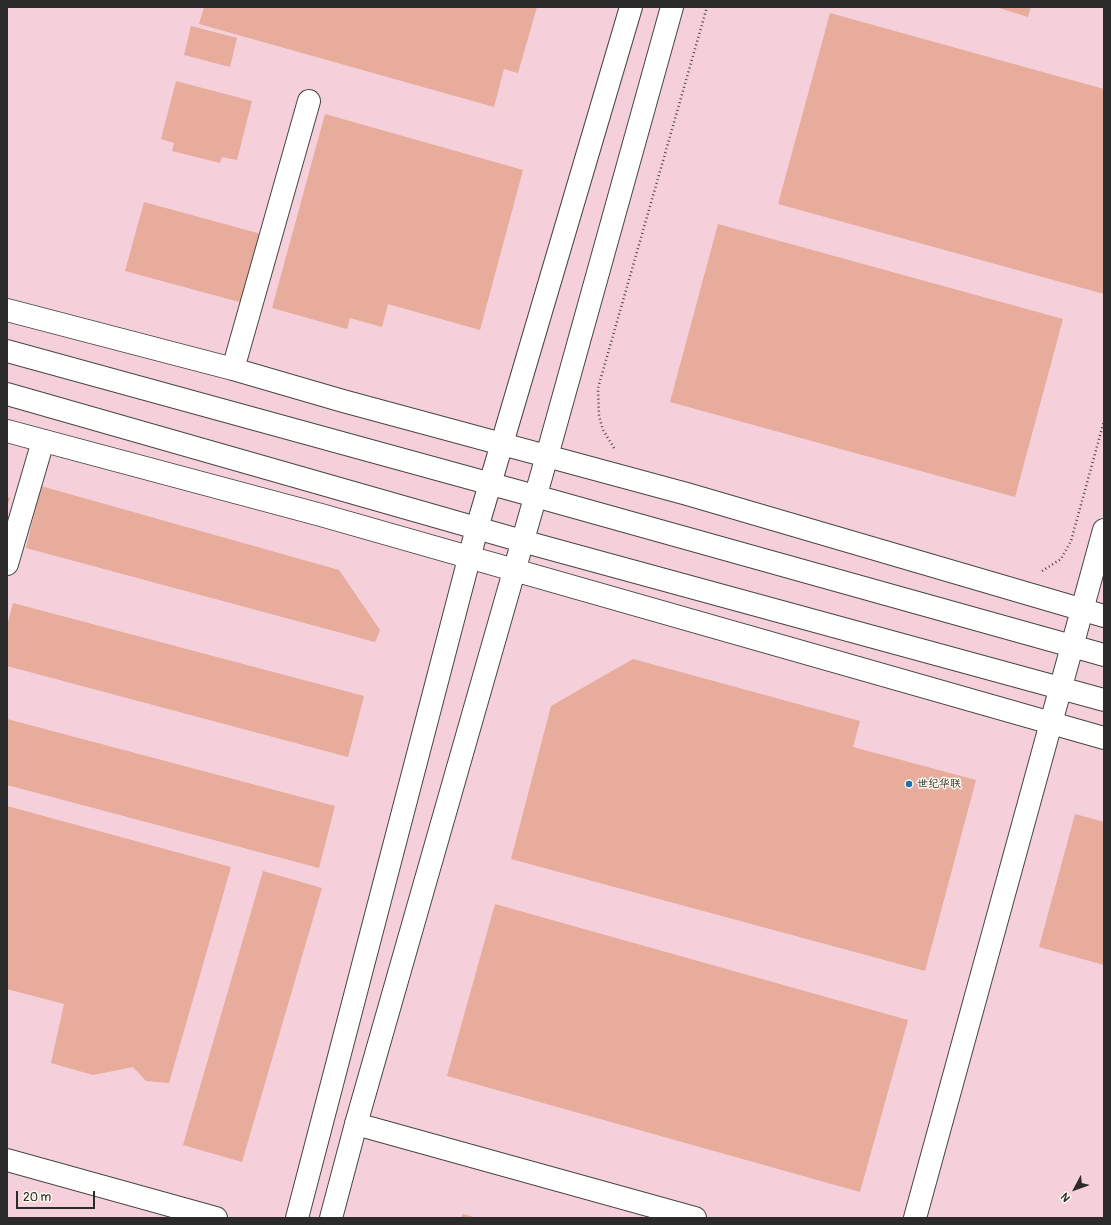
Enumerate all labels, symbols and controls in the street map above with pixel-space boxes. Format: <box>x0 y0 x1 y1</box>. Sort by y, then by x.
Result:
place label: 世纪华联 <box>917 777 961 791</box>
marker: 世纪华联 <box>904 779 914 789</box>
north arrow <box>1055 1169 1095 1209</box>
scale bar <box>18 1183 97 1209</box>
text: 20 m <box>23 1190 51 1205</box>
text: N <box>1058 1190 1073 1204</box>

